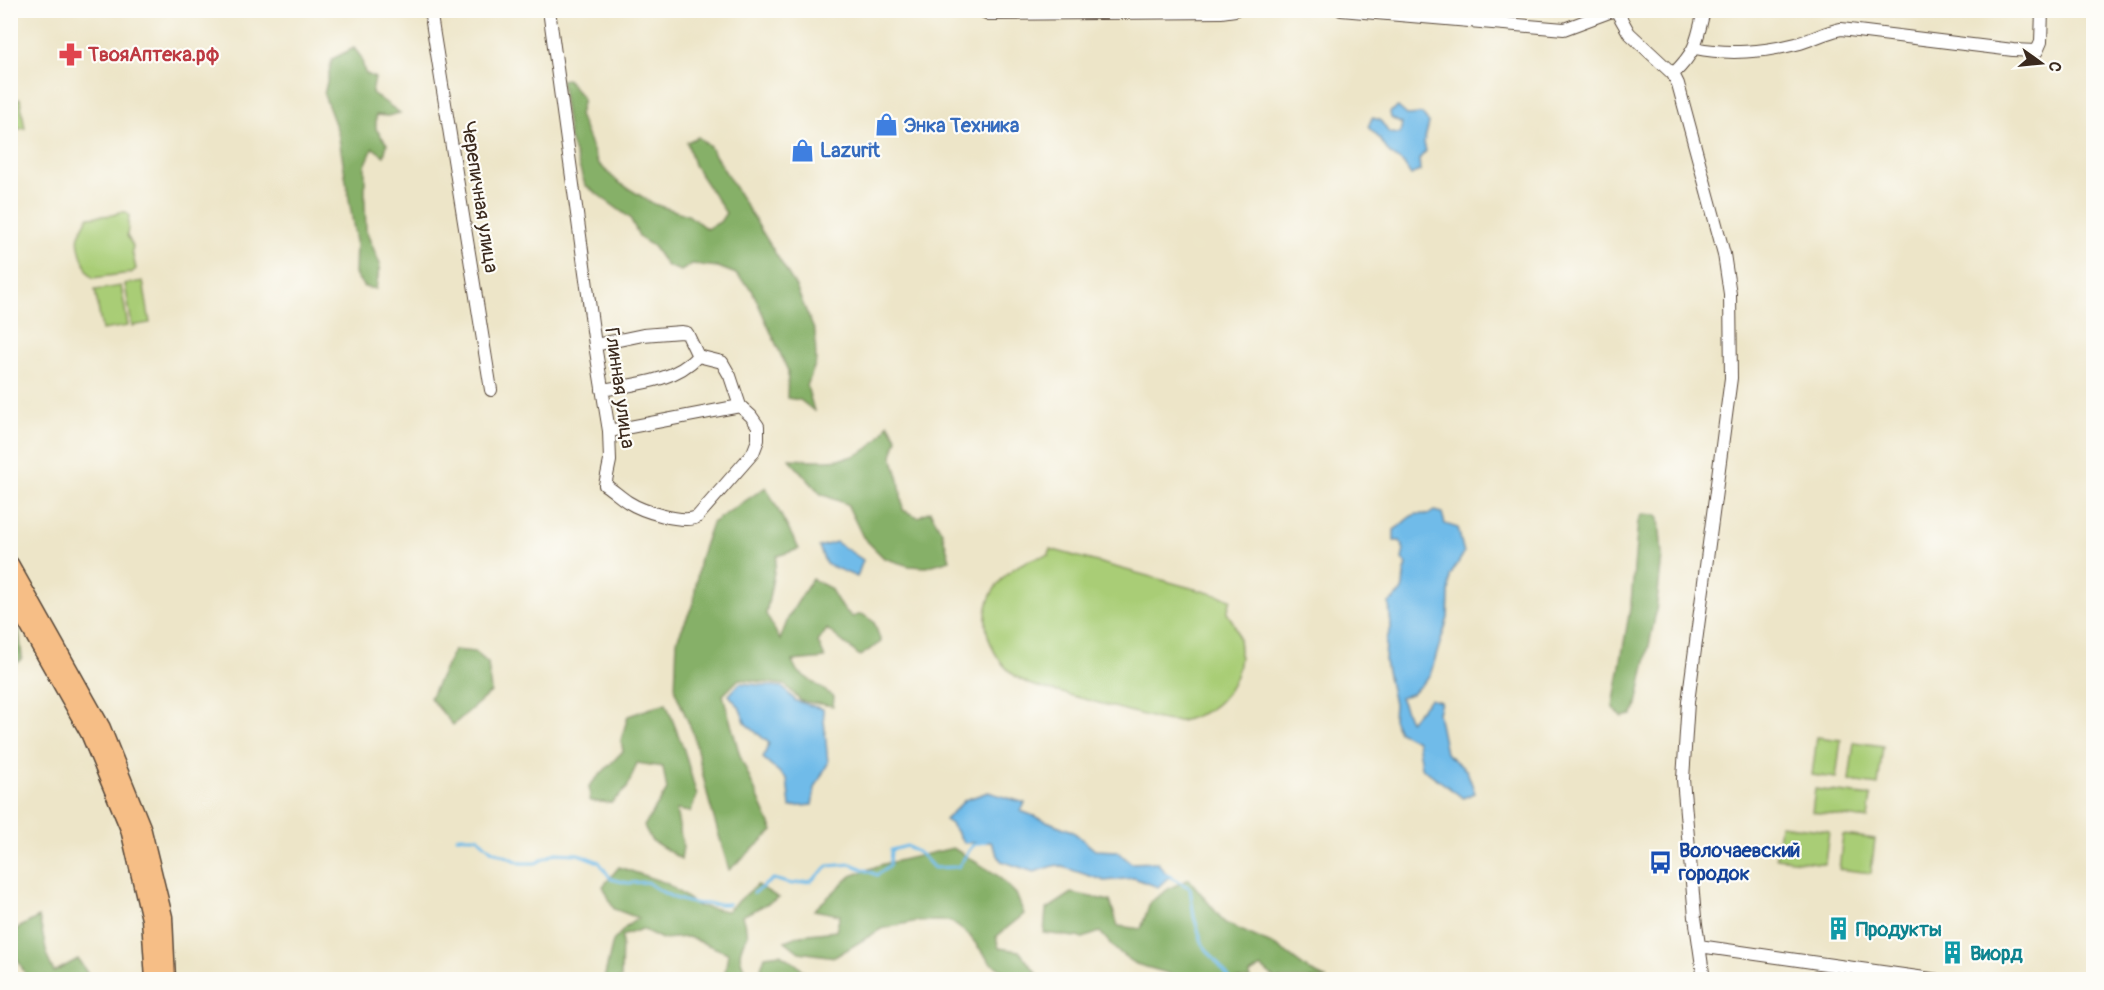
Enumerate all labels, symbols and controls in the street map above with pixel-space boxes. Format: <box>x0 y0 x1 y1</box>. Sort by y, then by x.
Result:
north arrow <box>2011 33 2071 93</box>
pharmacy icon: ТвояАптека.рф <box>57 41 83 67</box>
place label: ТвояАптека.рф <box>87 42 220 67</box>
text: С <box>2044 59 2065 74</box>
shop icon: Энка Техника <box>873 112 899 138</box>
place label: Энка Техника <box>904 113 1019 138</box>
street label: Черепичная улица <box>456 119 504 275</box>
shop icon: Lazurit <box>789 137 815 163</box>
place label: Lazurit <box>820 138 881 163</box>
street label: Глинная улица <box>599 326 641 450</box>
place label: Волочаевский городок <box>1678 838 1800 886</box>
bus stop icon: Волочаевский городок <box>1648 849 1674 875</box>
building icon: Продукты <box>1825 916 1851 942</box>
place label: Продукты <box>1856 917 1942 942</box>
building icon: Виорд <box>1939 940 1965 966</box>
place label: Виорд <box>1970 941 2023 966</box>

